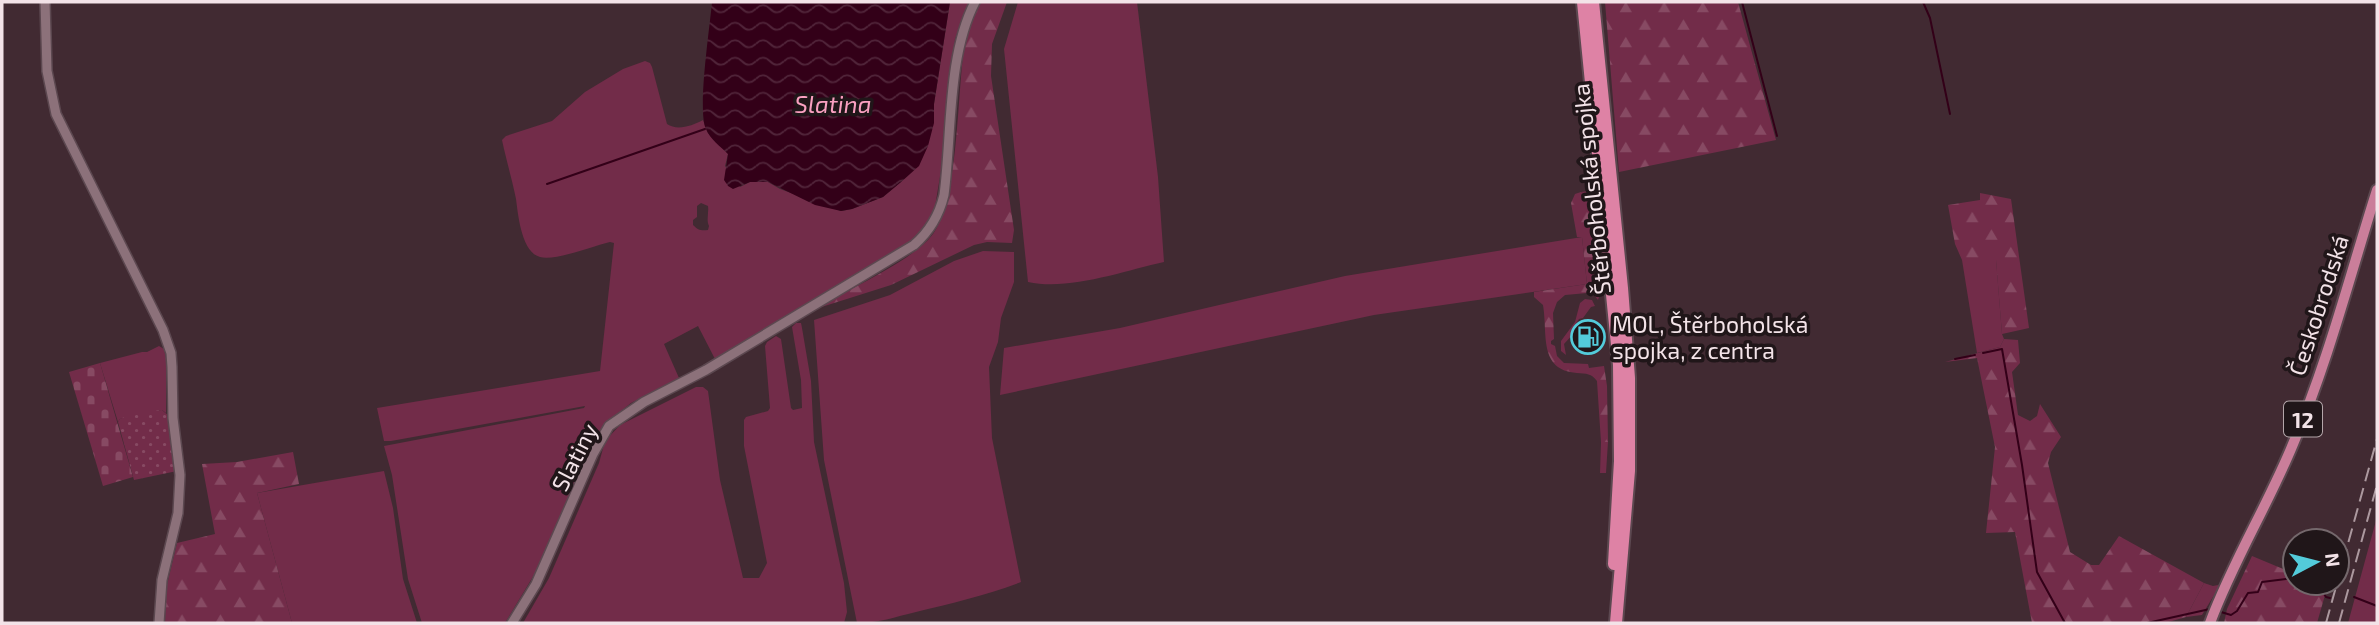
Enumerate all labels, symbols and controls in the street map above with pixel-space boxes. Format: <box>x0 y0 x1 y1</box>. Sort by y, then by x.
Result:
street label: Štěrboholská spojka <box>1566 82 1616 296</box>
water label: Slatina <box>795 89 871 118</box>
street label: Českobrodská <box>2282 231 2354 379</box>
place label: MOL, Štěrboholská spojka, z centra <box>1612 310 1808 364</box>
fuel station icon: MOL, Štěrboholská spojka, z centra <box>1569 318 1607 356</box>
road number: 12 <box>2284 402 2322 436</box>
street label: Slatiny <box>545 418 603 496</box>
north arrow <box>2281 527 2351 597</box>
text: N <box>2321 552 2346 568</box>

